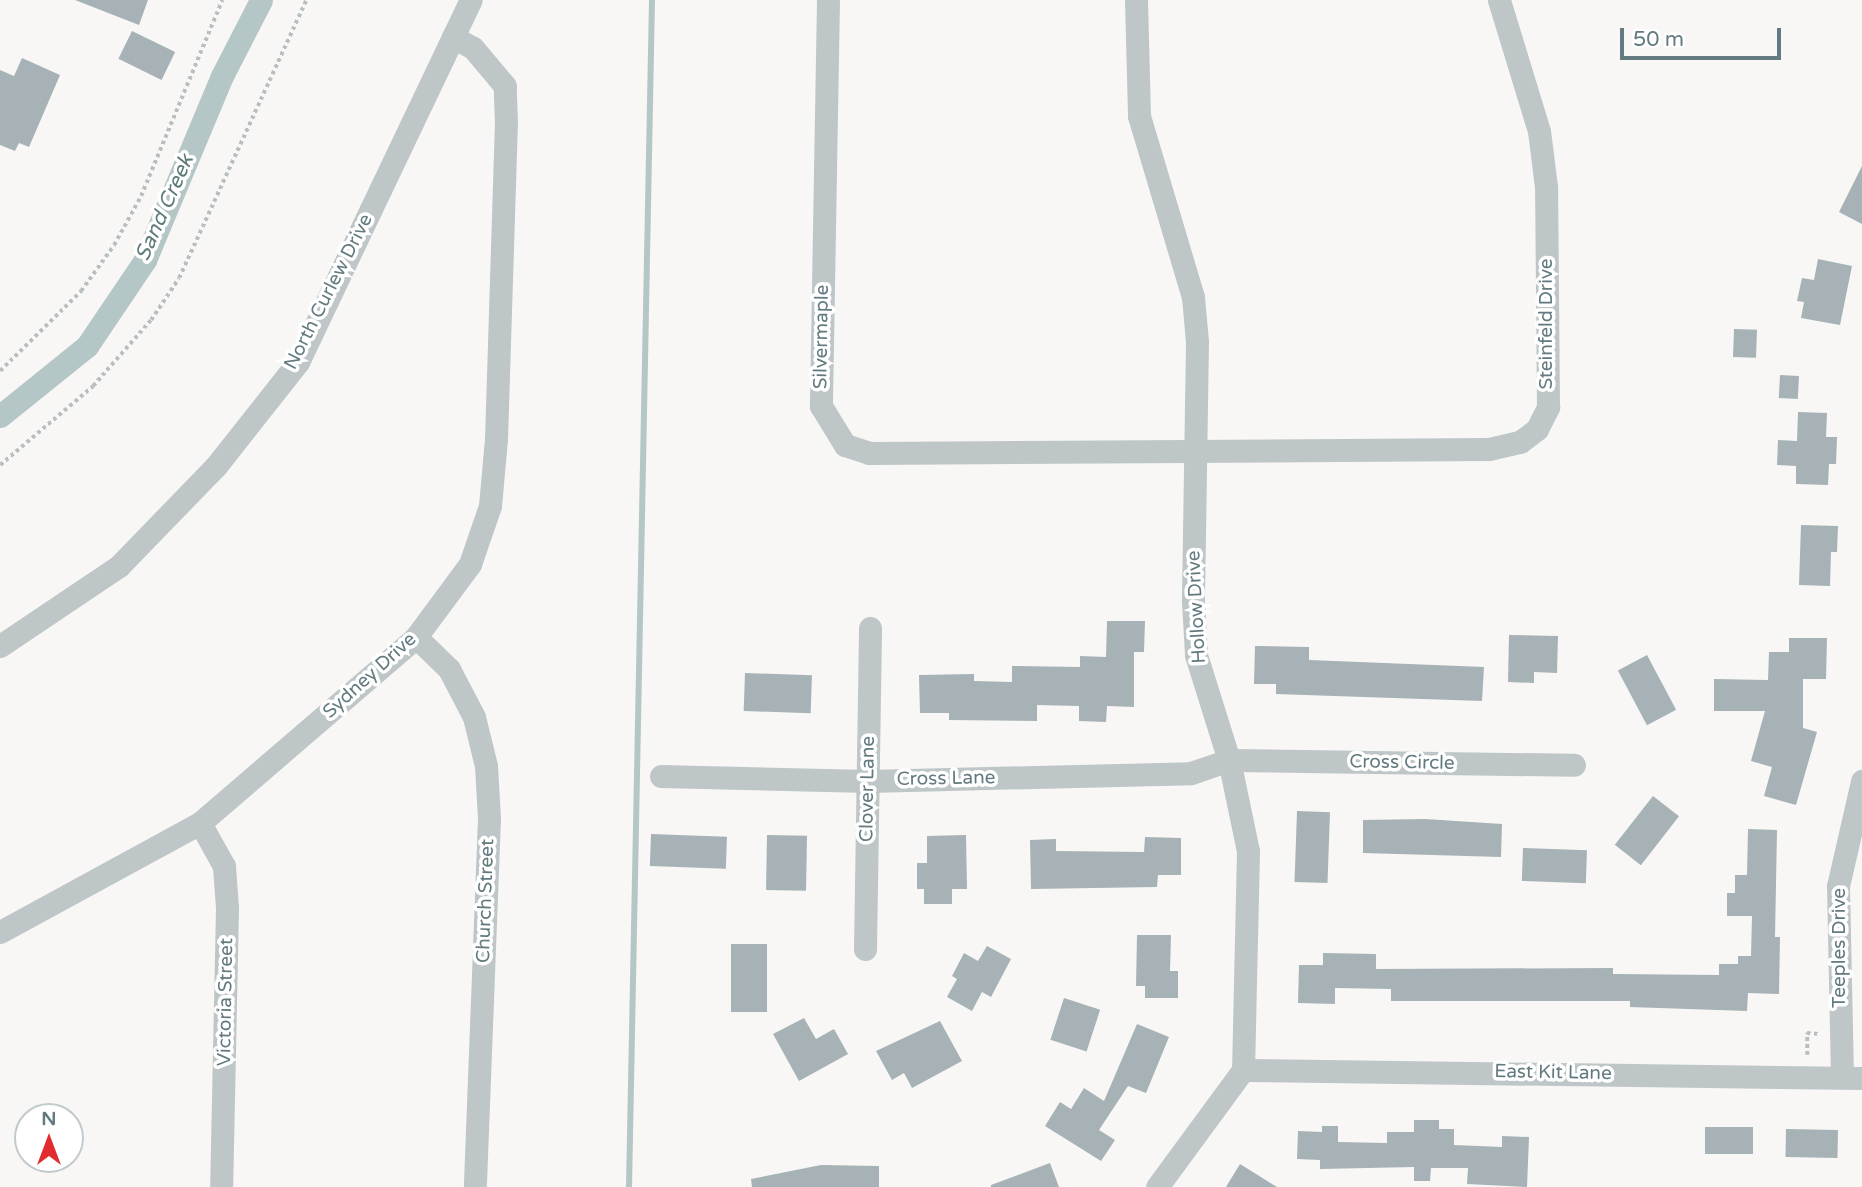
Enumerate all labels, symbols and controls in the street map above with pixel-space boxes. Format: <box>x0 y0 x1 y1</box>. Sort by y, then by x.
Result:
scale bar <box>1624 14 1785 58</box>
text: 50 m <box>1633 27 1684 52</box>
water label: Sand Creek <box>130 151 200 265</box>
street label: North Curlew Drive <box>280 210 378 374</box>
street label: Steinfeld Drive <box>1536 258 1558 390</box>
street label: Silvermaple <box>810 285 834 389</box>
street label: Hollow Drive <box>1183 550 1211 664</box>
street label: Sydney Drive <box>319 628 421 724</box>
street label: Clover Lane <box>856 736 880 842</box>
street label: Cross Circle <box>1349 751 1455 775</box>
street label: Cross Lane <box>896 767 996 791</box>
street label: Church Street <box>472 839 500 963</box>
street label: Teeples Drive <box>1829 888 1851 1008</box>
street label: Victoria Street <box>213 938 239 1066</box>
street label: East Kit Lane <box>1494 1061 1612 1085</box>
north arrow <box>14 1103 84 1173</box>
text: N <box>41 1108 57 1130</box>

